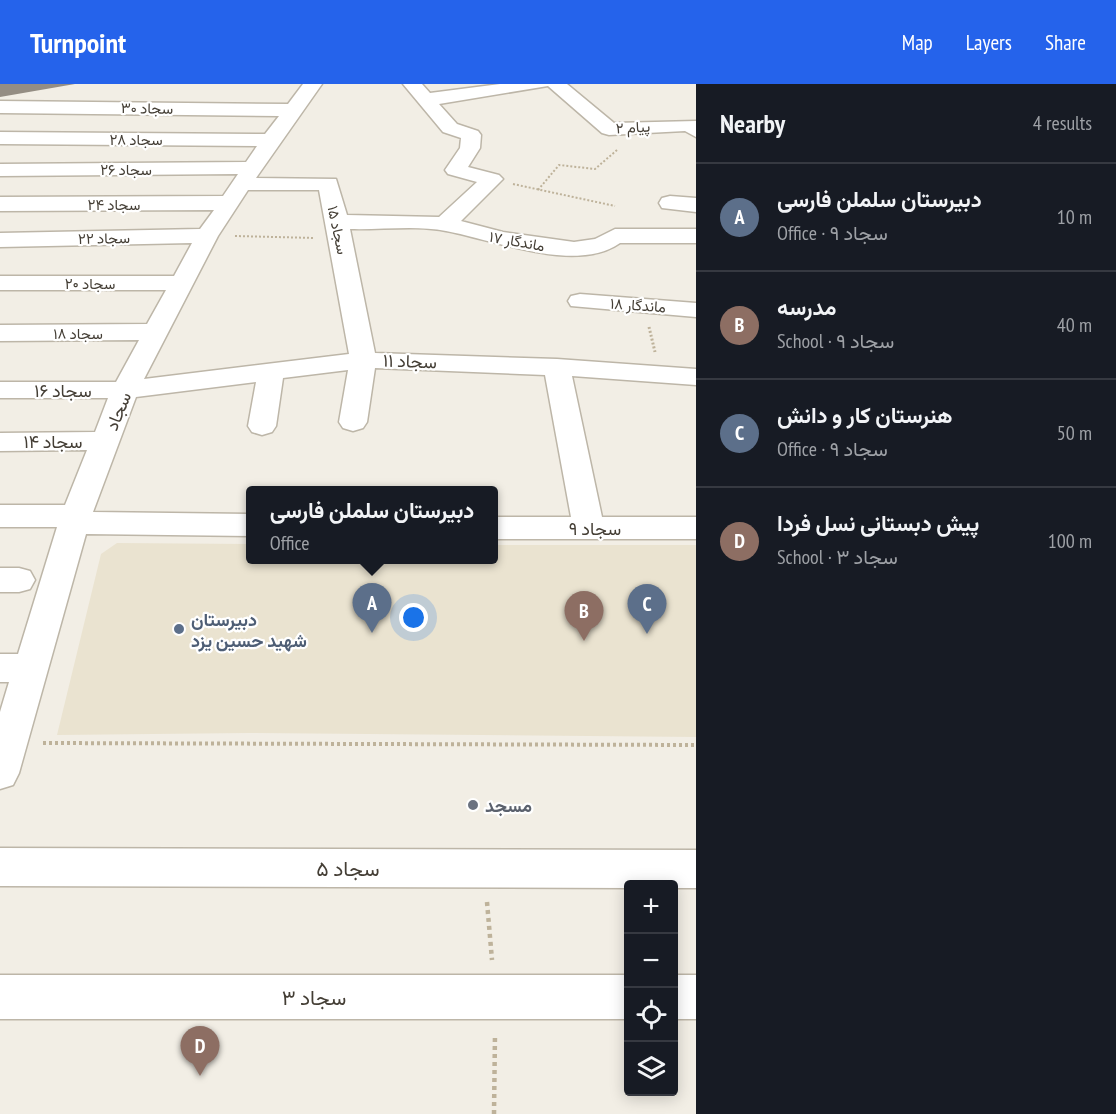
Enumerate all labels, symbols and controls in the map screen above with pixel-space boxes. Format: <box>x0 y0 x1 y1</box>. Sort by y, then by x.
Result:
text: Turnpoint <box>30 24 126 61</box>
text: Map <box>902 29 933 56</box>
text: Layers <box>966 29 1012 56</box>
text: Share <box>1045 29 1086 56</box>
street label: سجاد ۳۰ <box>121 98 174 118</box>
text: Nearby <box>720 107 785 140</box>
text: 4 results <box>1033 110 1092 136</box>
street label: پیام ۲ <box>615 117 651 138</box>
street label: سجاد ۲۸ <box>109 130 163 149</box>
street label: سجاد ۲۶ <box>100 160 152 179</box>
text: دبیرستان سلملن فارسی <box>777 185 982 213</box>
street label: سجاد ۲۴ <box>88 195 141 214</box>
street label: سجاد ۱۵ <box>324 204 352 256</box>
text: A <box>734 204 745 230</box>
text: 10 m <box>1057 204 1092 230</box>
text: Office · سجاد ۹ <box>777 220 888 246</box>
street label: ماندگار ۱۷ <box>488 227 546 255</box>
street label: سجاد ۲۲ <box>78 228 130 248</box>
street label: سجاد ۲۰ <box>65 274 115 293</box>
text: مدرسه <box>777 293 836 321</box>
street label: ماندگار ۱۸ <box>609 294 667 316</box>
text: B <box>735 312 744 338</box>
text: 40 m <box>1057 312 1092 338</box>
street label: سجاد ۱۸ <box>53 324 103 343</box>
text: School · سجاد ۹ <box>777 328 894 354</box>
street label: سجاد ۱۱ <box>383 349 437 373</box>
street label: سجاد ۱۶ <box>34 379 92 402</box>
street label: سجاد <box>100 388 136 434</box>
text: هنرستان کار و دانش <box>777 401 953 429</box>
text: C <box>735 420 744 446</box>
text: 50 m <box>1057 420 1092 446</box>
street label: سجاد ۱۴ <box>23 430 83 453</box>
text: Office · سجاد ۹ <box>777 436 888 462</box>
popup <box>246 486 498 564</box>
text: دبیرستان سلملن فارسی <box>270 496 474 524</box>
text: پیش دبستانی نسل فردا <box>777 509 979 537</box>
street label: سجاد ۹ <box>569 517 621 540</box>
text: D <box>734 528 745 554</box>
text: 100 m <box>1048 528 1092 554</box>
text: Office <box>270 530 310 556</box>
text: School · سجاد ۳ <box>777 544 898 570</box>
pin: A <box>352 584 392 633</box>
pin: C <box>628 584 666 634</box>
pin: B <box>564 592 604 641</box>
your location <box>399 603 428 632</box>
place label: دبیرستان شهید حسین یزد <box>191 608 307 652</box>
marker: دبیرستان شهید حسین یزد <box>172 622 186 636</box>
place label: مسجد <box>485 794 532 817</box>
marker: مسجد <box>466 798 480 812</box>
street label: سجاد ۵ <box>316 855 380 882</box>
map controls <box>624 880 678 1096</box>
button: + <box>624 880 678 934</box>
button: − <box>624 934 678 988</box>
street label: سجاد ۳ <box>282 984 346 1011</box>
button: locate <box>624 988 678 1042</box>
pin: D <box>180 1026 220 1076</box>
button: layers <box>624 1042 678 1096</box>

